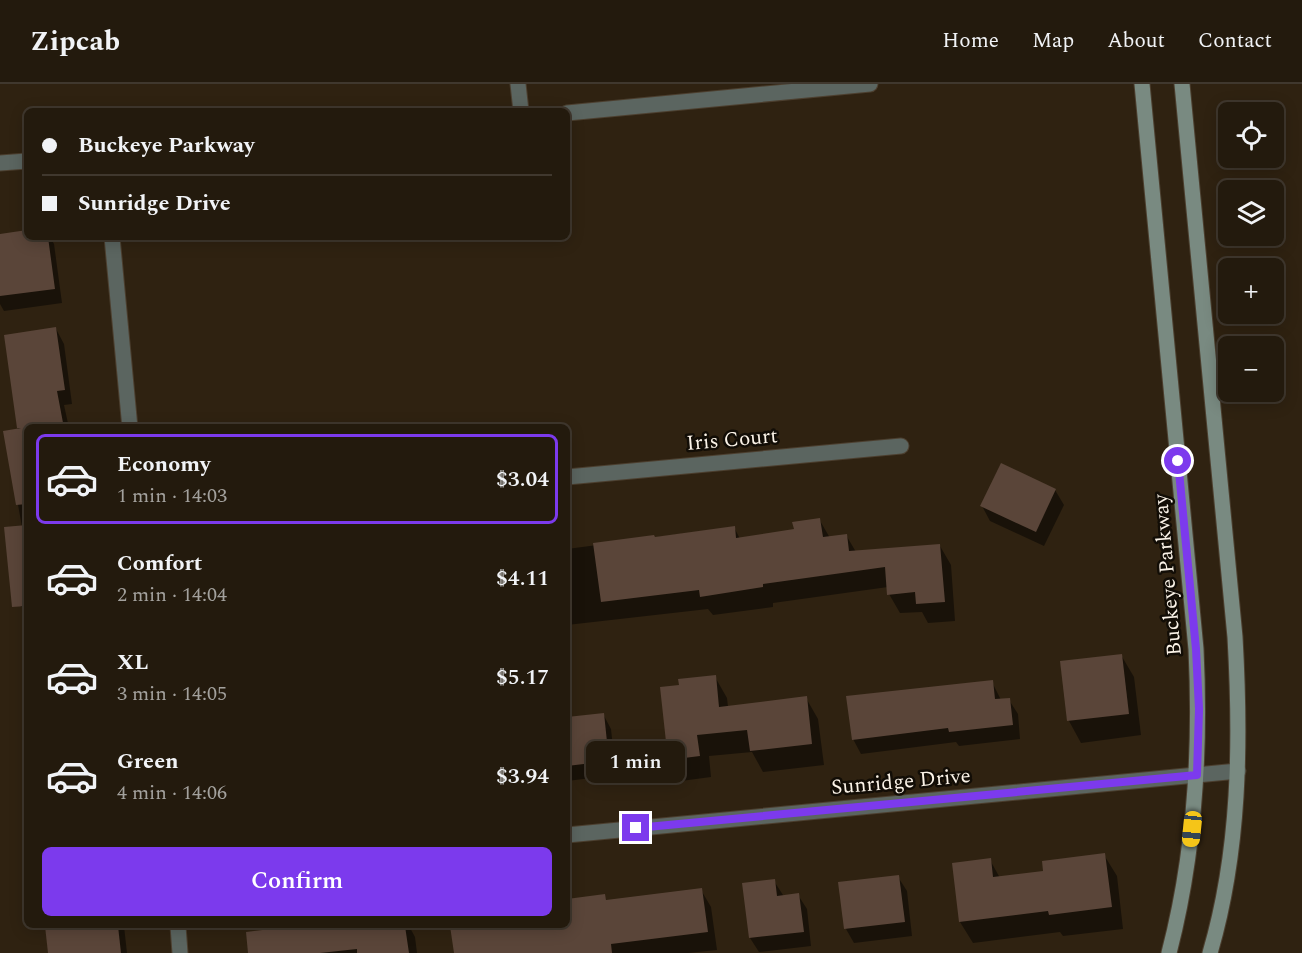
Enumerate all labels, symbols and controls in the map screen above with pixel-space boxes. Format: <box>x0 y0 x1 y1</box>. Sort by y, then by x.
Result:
text: Zipcab <box>30 20 120 63</box>
text: Home <box>942 25 999 57</box>
text: Map <box>1032 25 1074 57</box>
text: About <box>1107 25 1165 57</box>
text: Contact <box>1198 25 1272 57</box>
map controls <box>1218 102 1284 402</box>
button: locate <box>1218 102 1284 168</box>
text: Buckeye Parkway <box>78 129 255 162</box>
button: layers <box>1218 180 1284 246</box>
text: Sunridge Drive <box>78 187 231 220</box>
button: + <box>1218 258 1284 324</box>
button: − <box>1218 336 1284 402</box>
street label: Iris Court <box>685 420 779 460</box>
route start <box>1164 447 1191 474</box>
text: Economy <box>117 448 210 481</box>
icon: car <box>45 452 99 506</box>
text: $3.04 <box>496 463 549 496</box>
text: 1 min · 14:03 <box>117 481 227 511</box>
street label: Buckeye Parkway <box>1145 492 1191 657</box>
text: Comfort <box>117 547 202 580</box>
icon: car <box>45 551 99 605</box>
text: $4.11 <box>496 562 549 595</box>
text: 2 min · 14:04 <box>117 580 227 610</box>
text: XL <box>117 646 148 679</box>
icon: car <box>45 650 99 704</box>
text: $5.17 <box>496 661 549 694</box>
text: 3 min · 14:05 <box>117 679 227 709</box>
callout: 1 min <box>586 741 686 783</box>
text: Green <box>117 745 179 778</box>
text: 1 min <box>610 747 661 777</box>
icon: car <box>45 749 99 803</box>
text: $3.94 <box>496 760 549 793</box>
street label: Sunridge Drive <box>830 760 972 804</box>
text: 4 min · 14:06 <box>117 778 227 808</box>
car <box>1181 810 1203 848</box>
route end <box>622 814 649 841</box>
button: Confirm <box>42 847 552 916</box>

